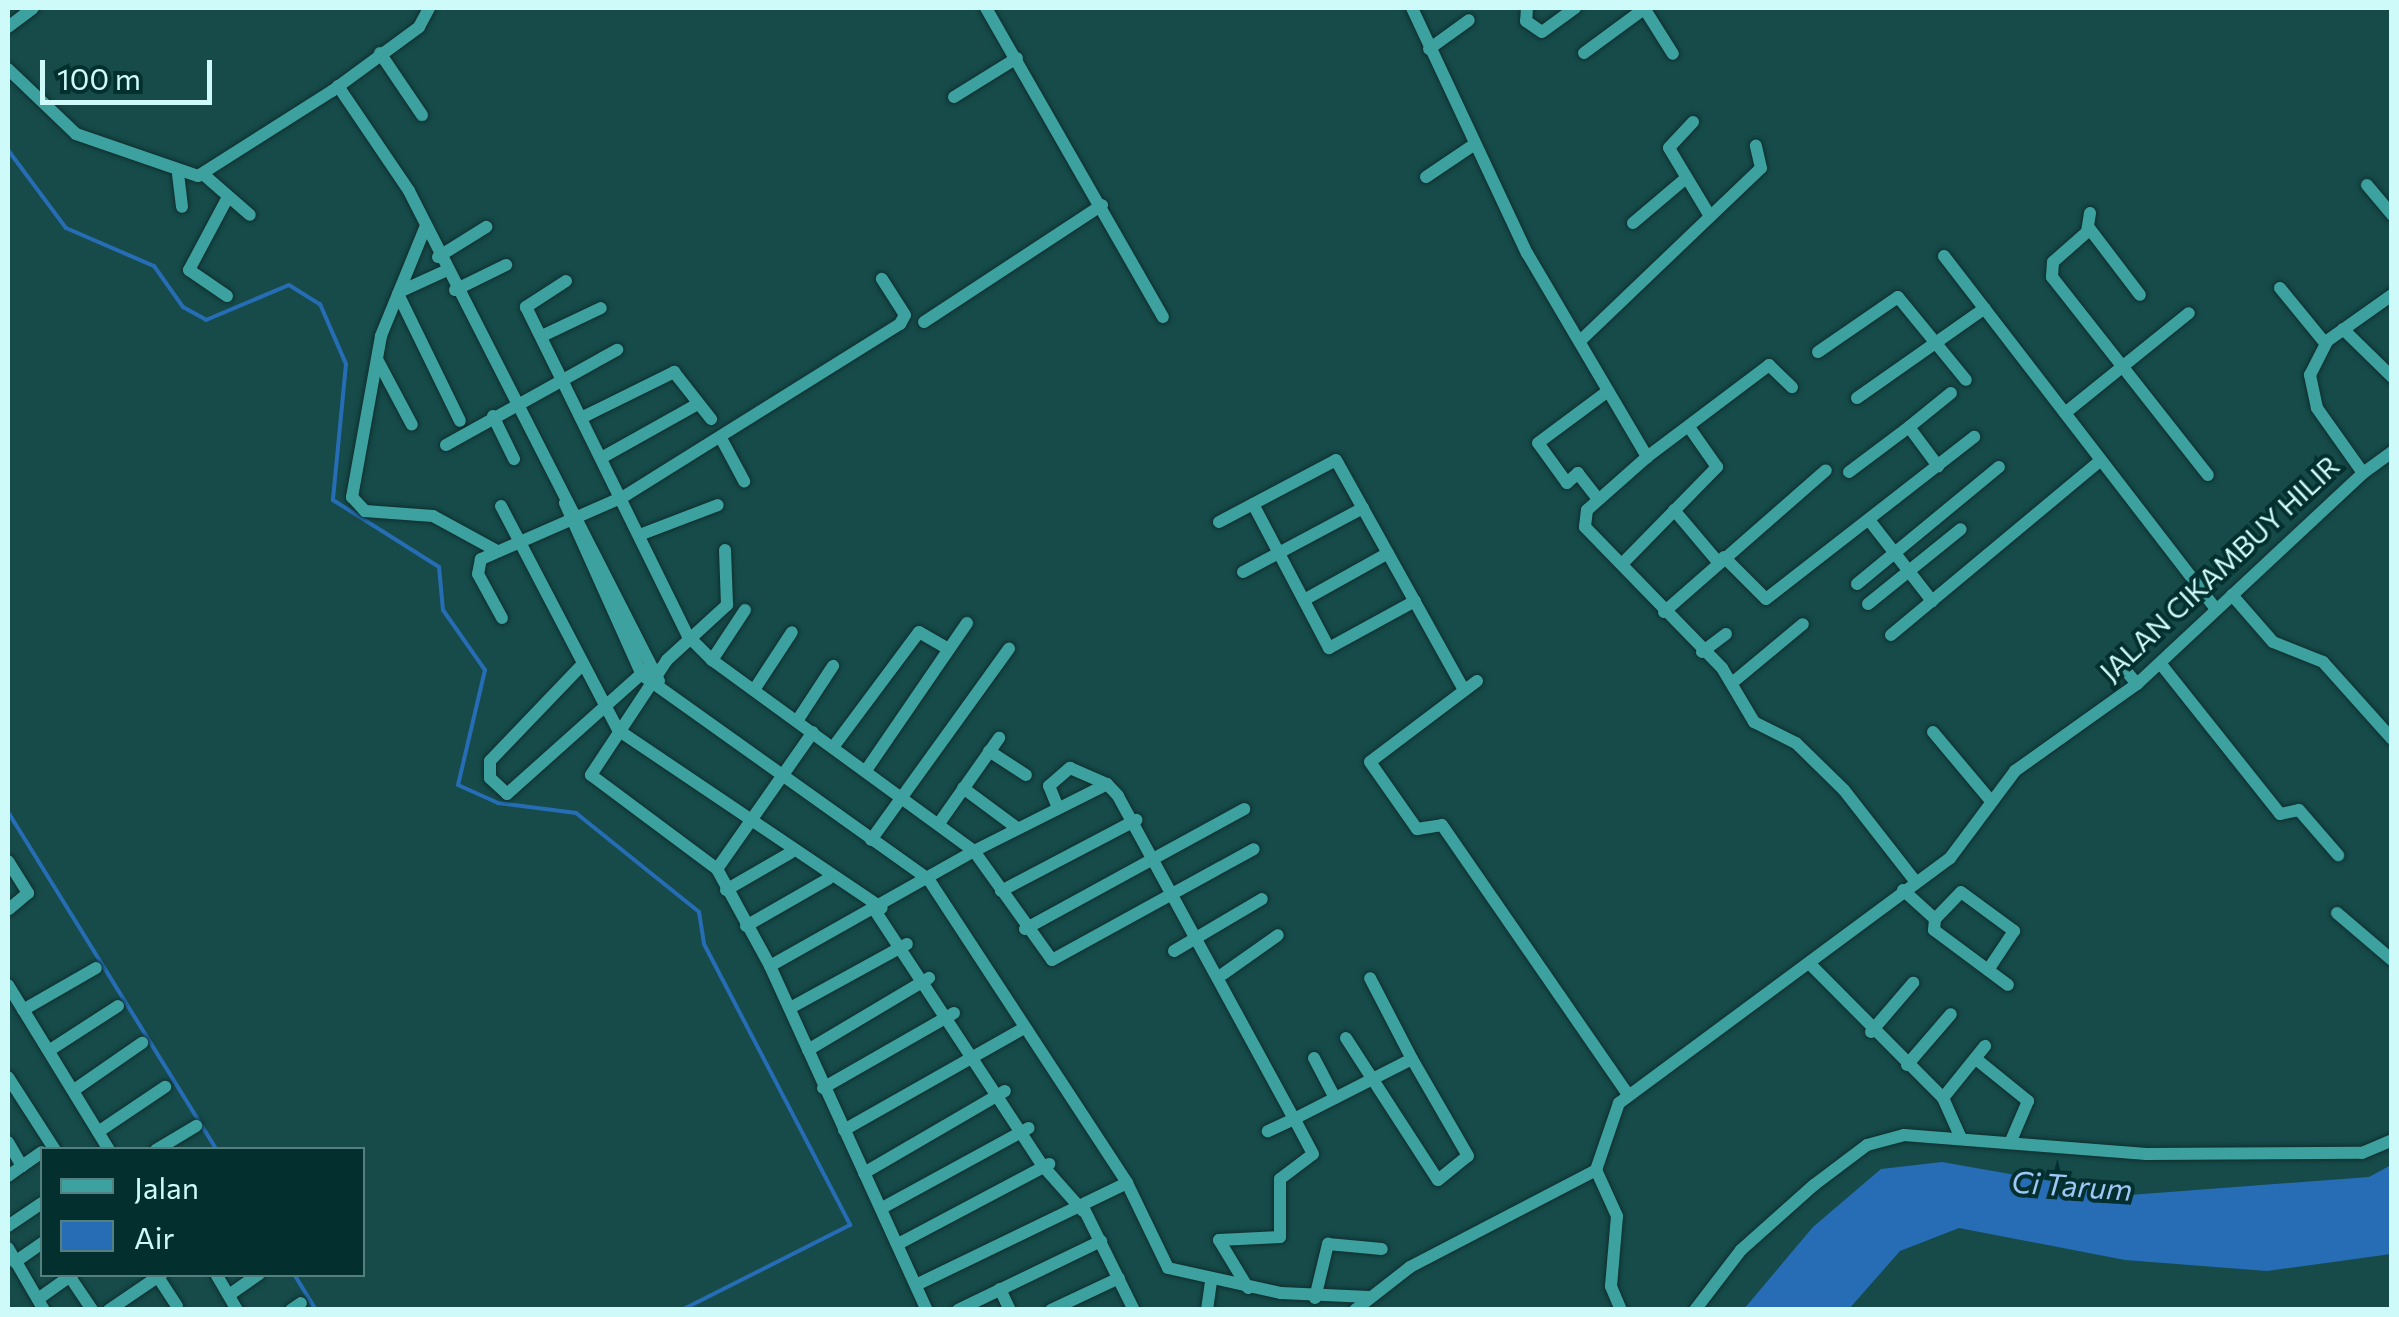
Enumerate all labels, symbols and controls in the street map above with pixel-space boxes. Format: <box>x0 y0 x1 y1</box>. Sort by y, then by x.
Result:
scale bar <box>45 40 218 102</box>
text: 100 m <box>57 59 141 96</box>
street label: JALAN CIKAMBUY HILIR <box>2092 448 2346 688</box>
legend <box>40 1147 365 1277</box>
water label: Ci Tarum <box>2010 1163 2134 1207</box>
text: Jalan <box>134 1168 199 1205</box>
text: Air <box>134 1218 174 1255</box>

